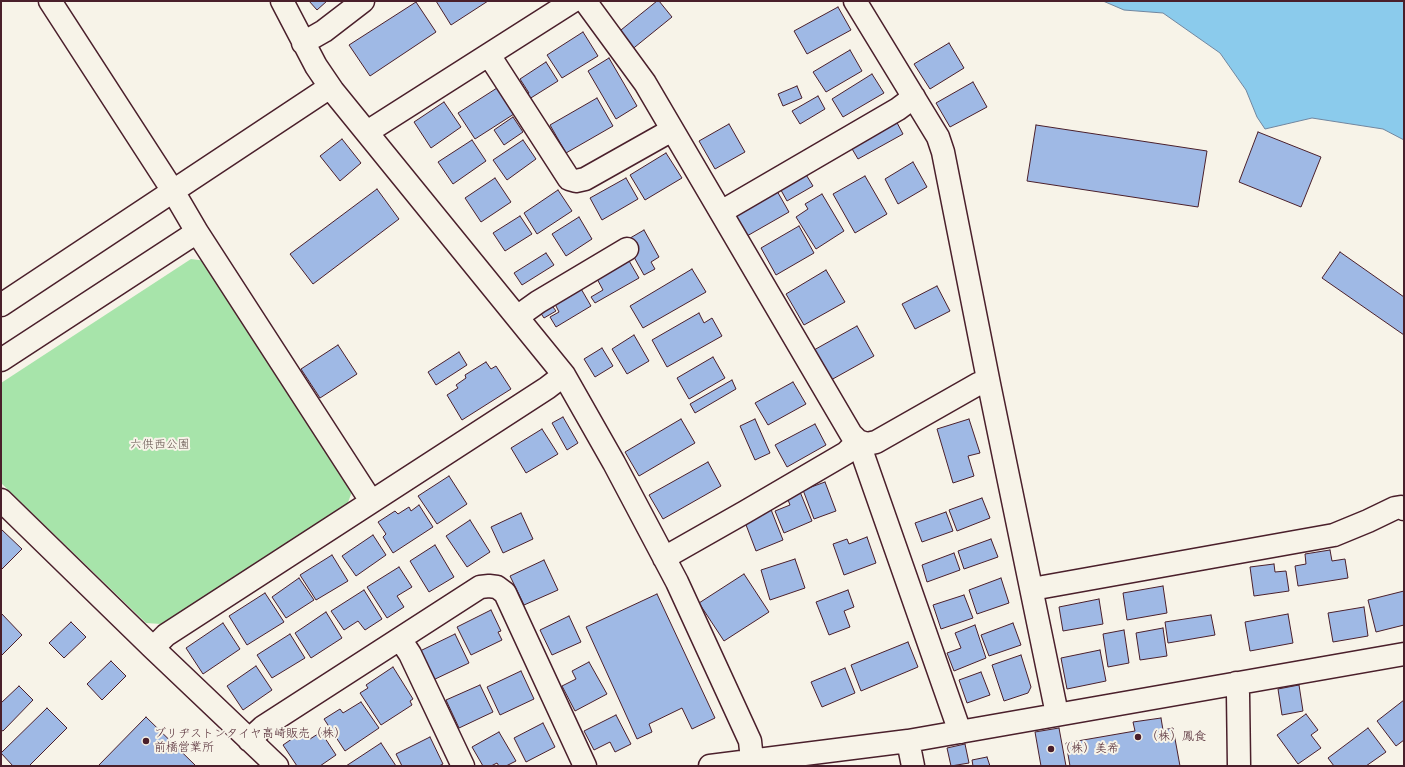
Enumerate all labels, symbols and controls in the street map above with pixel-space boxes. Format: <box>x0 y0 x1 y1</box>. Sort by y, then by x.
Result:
park label: 六供西公園 <box>130 438 190 452</box>
place label: ブリヂストンタイヤ高崎販売（株） 前橋営業所 <box>154 727 346 755</box>
place label: （株）鳳食 <box>1146 730 1206 744</box>
marker: （株）鳳食 <box>1133 732 1143 742</box>
marker: ブリヂストンタイヤ高崎販売（株） 前橋営業所 <box>141 736 151 746</box>
place label: （株）美希 <box>1059 742 1119 756</box>
marker: （株）美希 <box>1046 744 1056 754</box>

